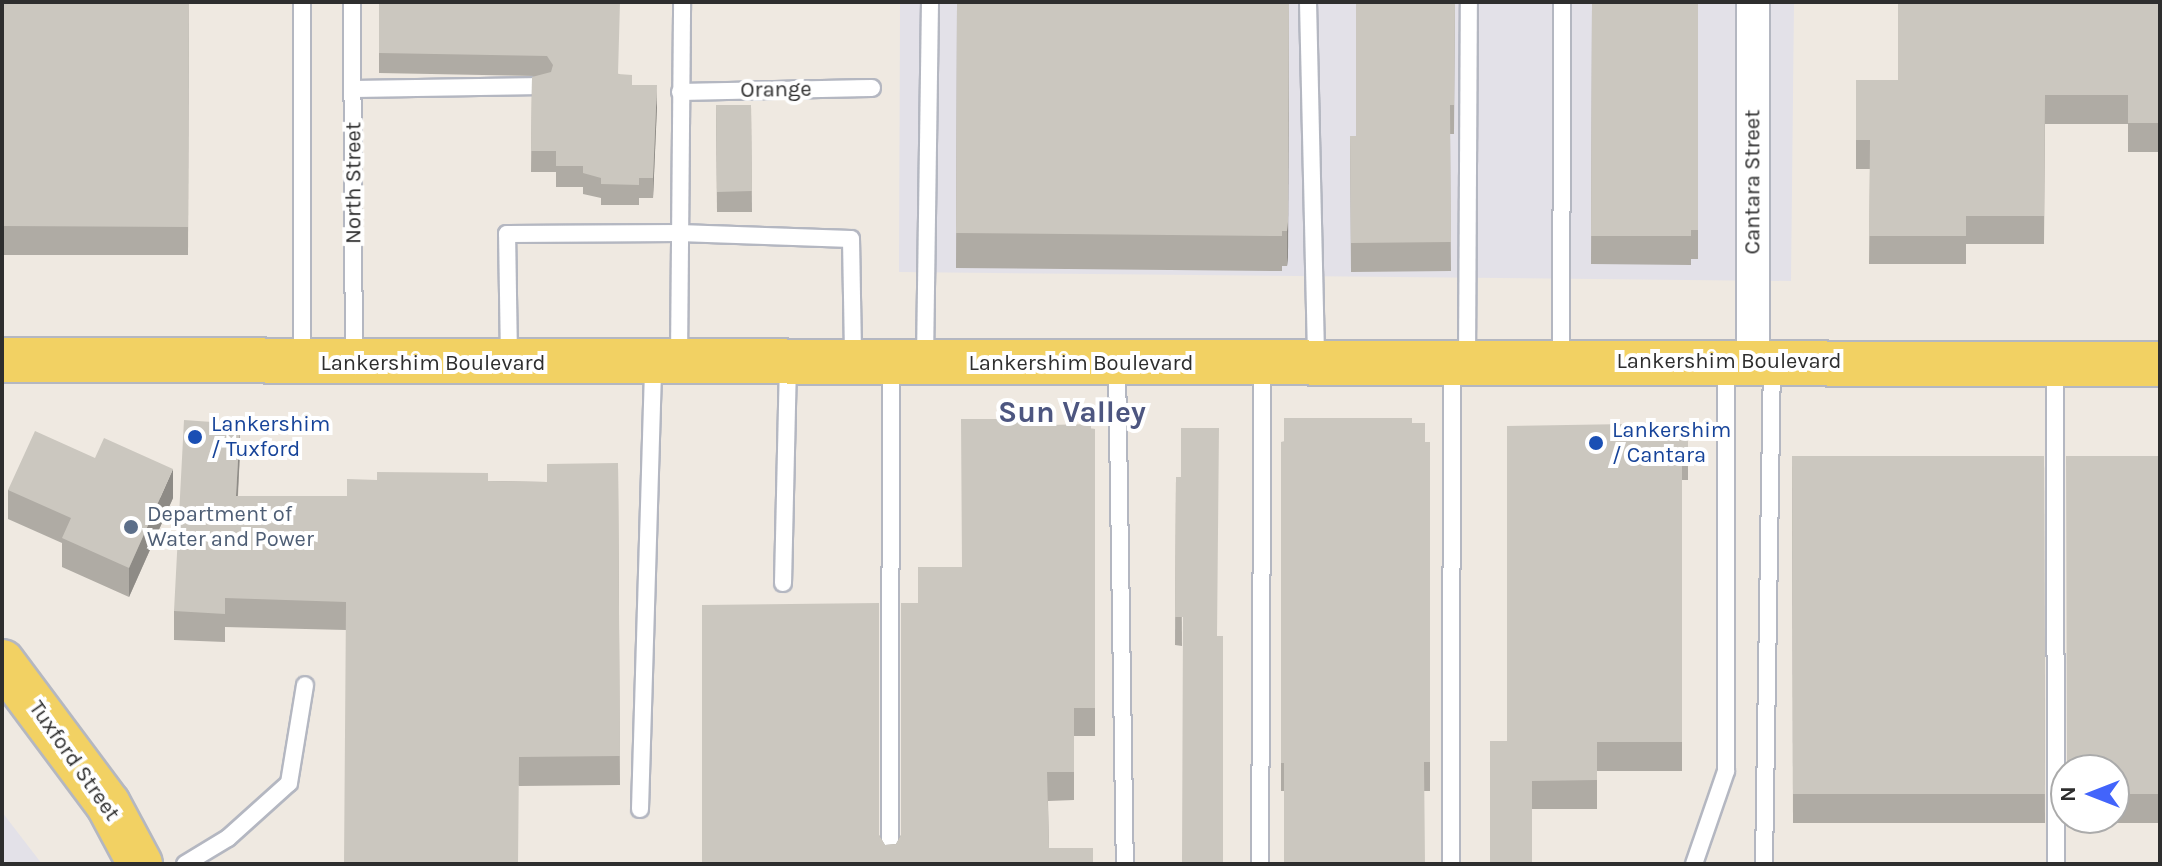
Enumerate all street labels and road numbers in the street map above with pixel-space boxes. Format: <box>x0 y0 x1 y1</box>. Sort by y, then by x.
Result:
street label: Orange <box>740 76 812 104</box>
street label: Cantara Street <box>1740 110 1766 254</box>
street label: North Street <box>341 122 367 244</box>
street label: Lankershim Boulevard <box>1616 349 1842 375</box>
street label: Lankershim Boulevard <box>320 351 546 377</box>
street label: Lankershim Boulevard <box>968 351 1194 377</box>
street label: Tuxford Street <box>23 696 125 826</box>

